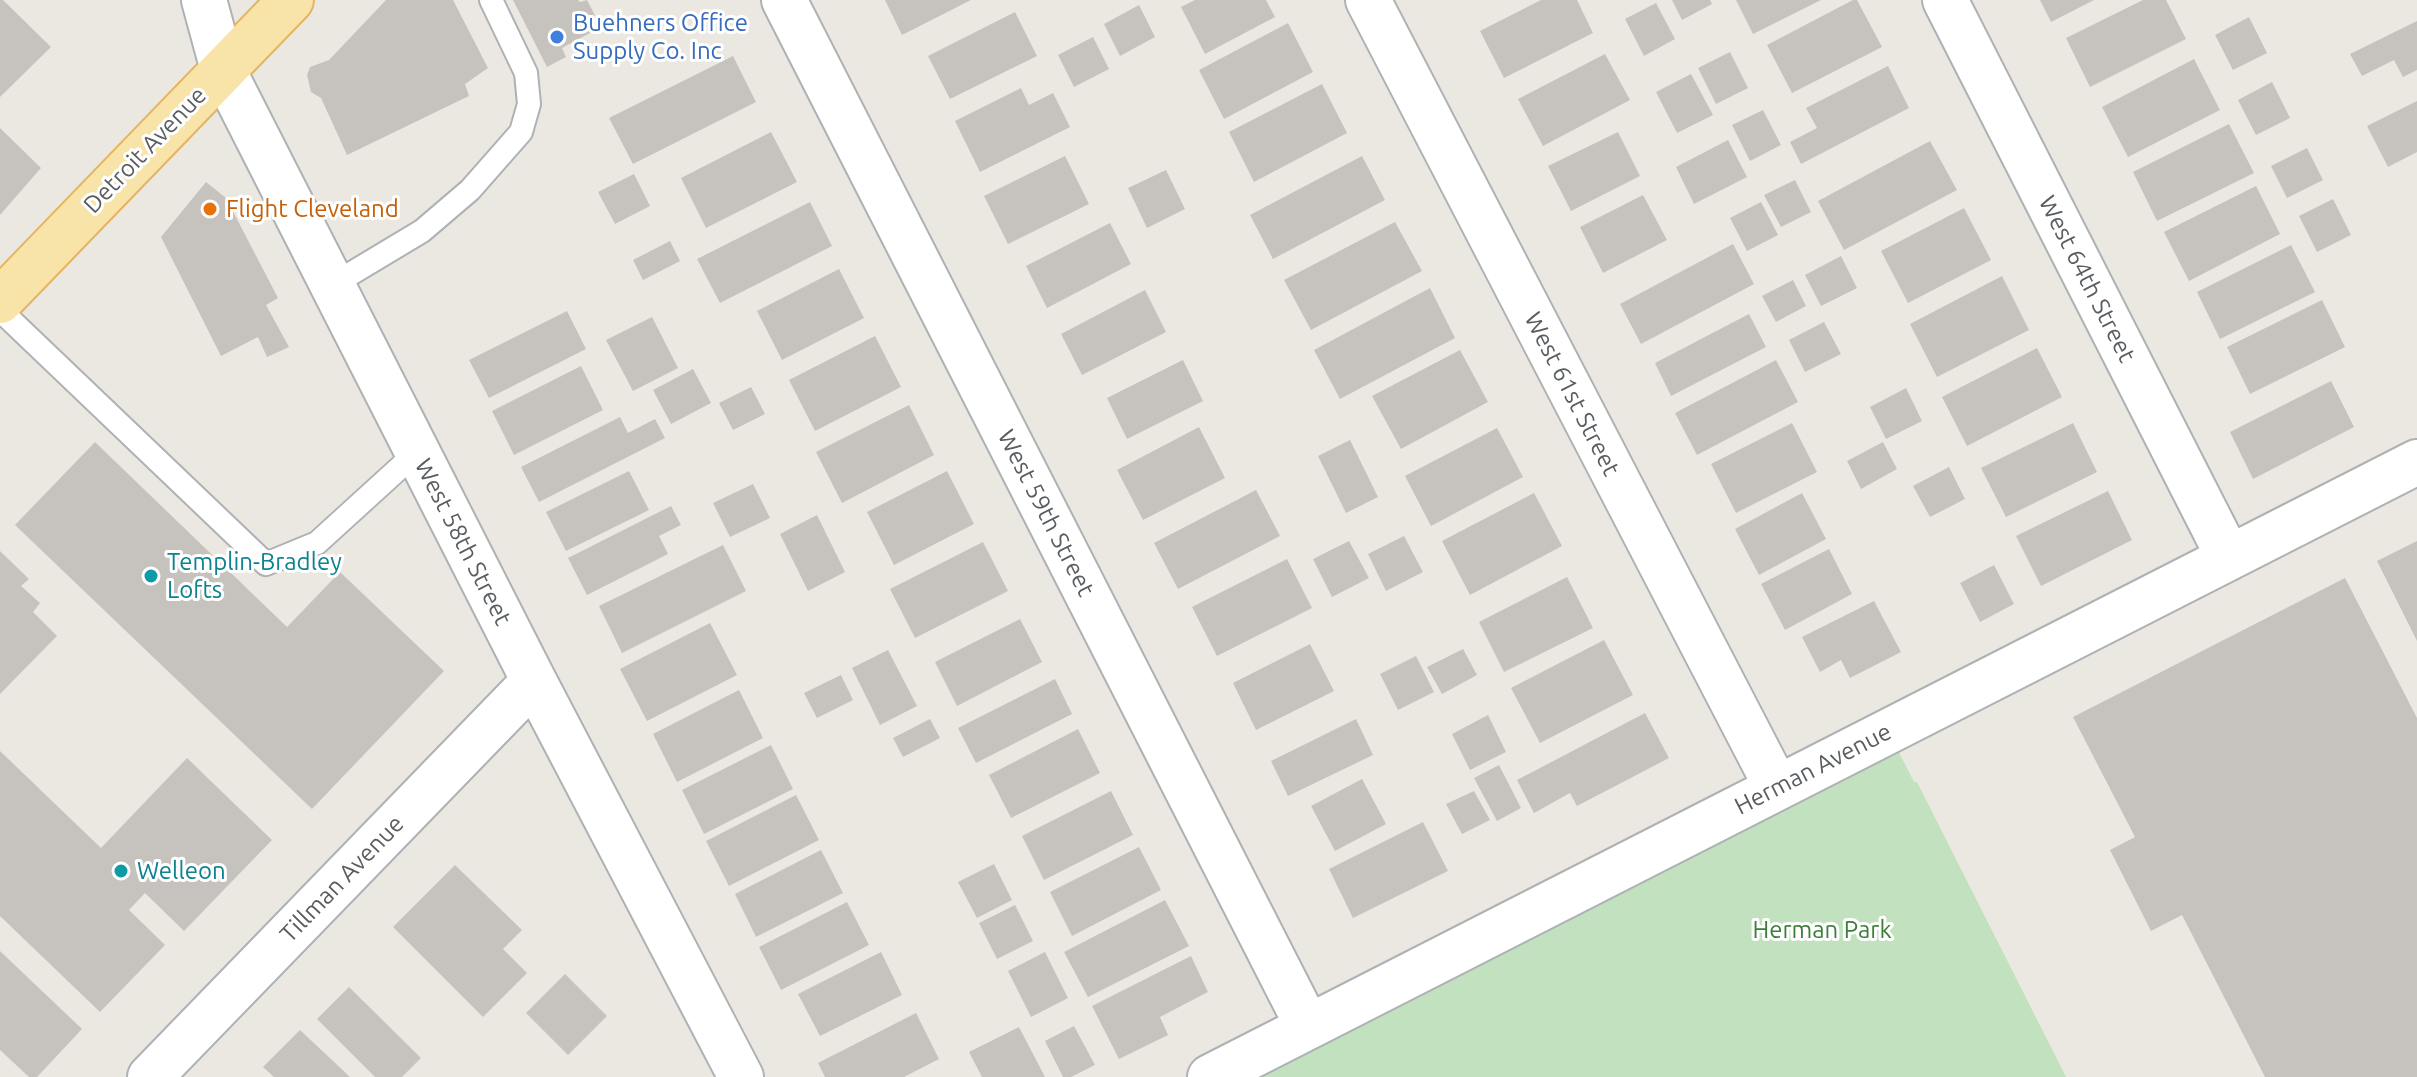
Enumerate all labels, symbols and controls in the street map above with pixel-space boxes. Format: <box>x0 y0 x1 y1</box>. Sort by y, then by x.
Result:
place label: Buehners Office Supply Co. Inc <box>573 9 748 65</box>
marker: Buehners Office Supply Co. Inc <box>548 28 566 46</box>
street label: Detroit Avenue <box>78 81 212 219</box>
street label: West 64th Street <box>2033 191 2141 367</box>
place label: Flight Cleveland <box>226 195 399 223</box>
marker: Flight Cleveland <box>201 200 219 218</box>
street label: West 61st Street <box>1518 307 1626 481</box>
street label: West 59th Street <box>992 425 1100 601</box>
street label: West 58th Street <box>409 454 517 630</box>
place label: Templin-Bradley Lofts <box>167 548 342 604</box>
marker: Templin-Bradley Lofts <box>142 567 160 585</box>
street label: Herman Avenue <box>1730 717 1896 821</box>
street label: Tillman Avenue <box>274 810 410 948</box>
place label: Welleon <box>137 857 226 885</box>
marker: Welleon <box>112 862 130 880</box>
park label: Herman Park <box>1752 916 1892 944</box>

